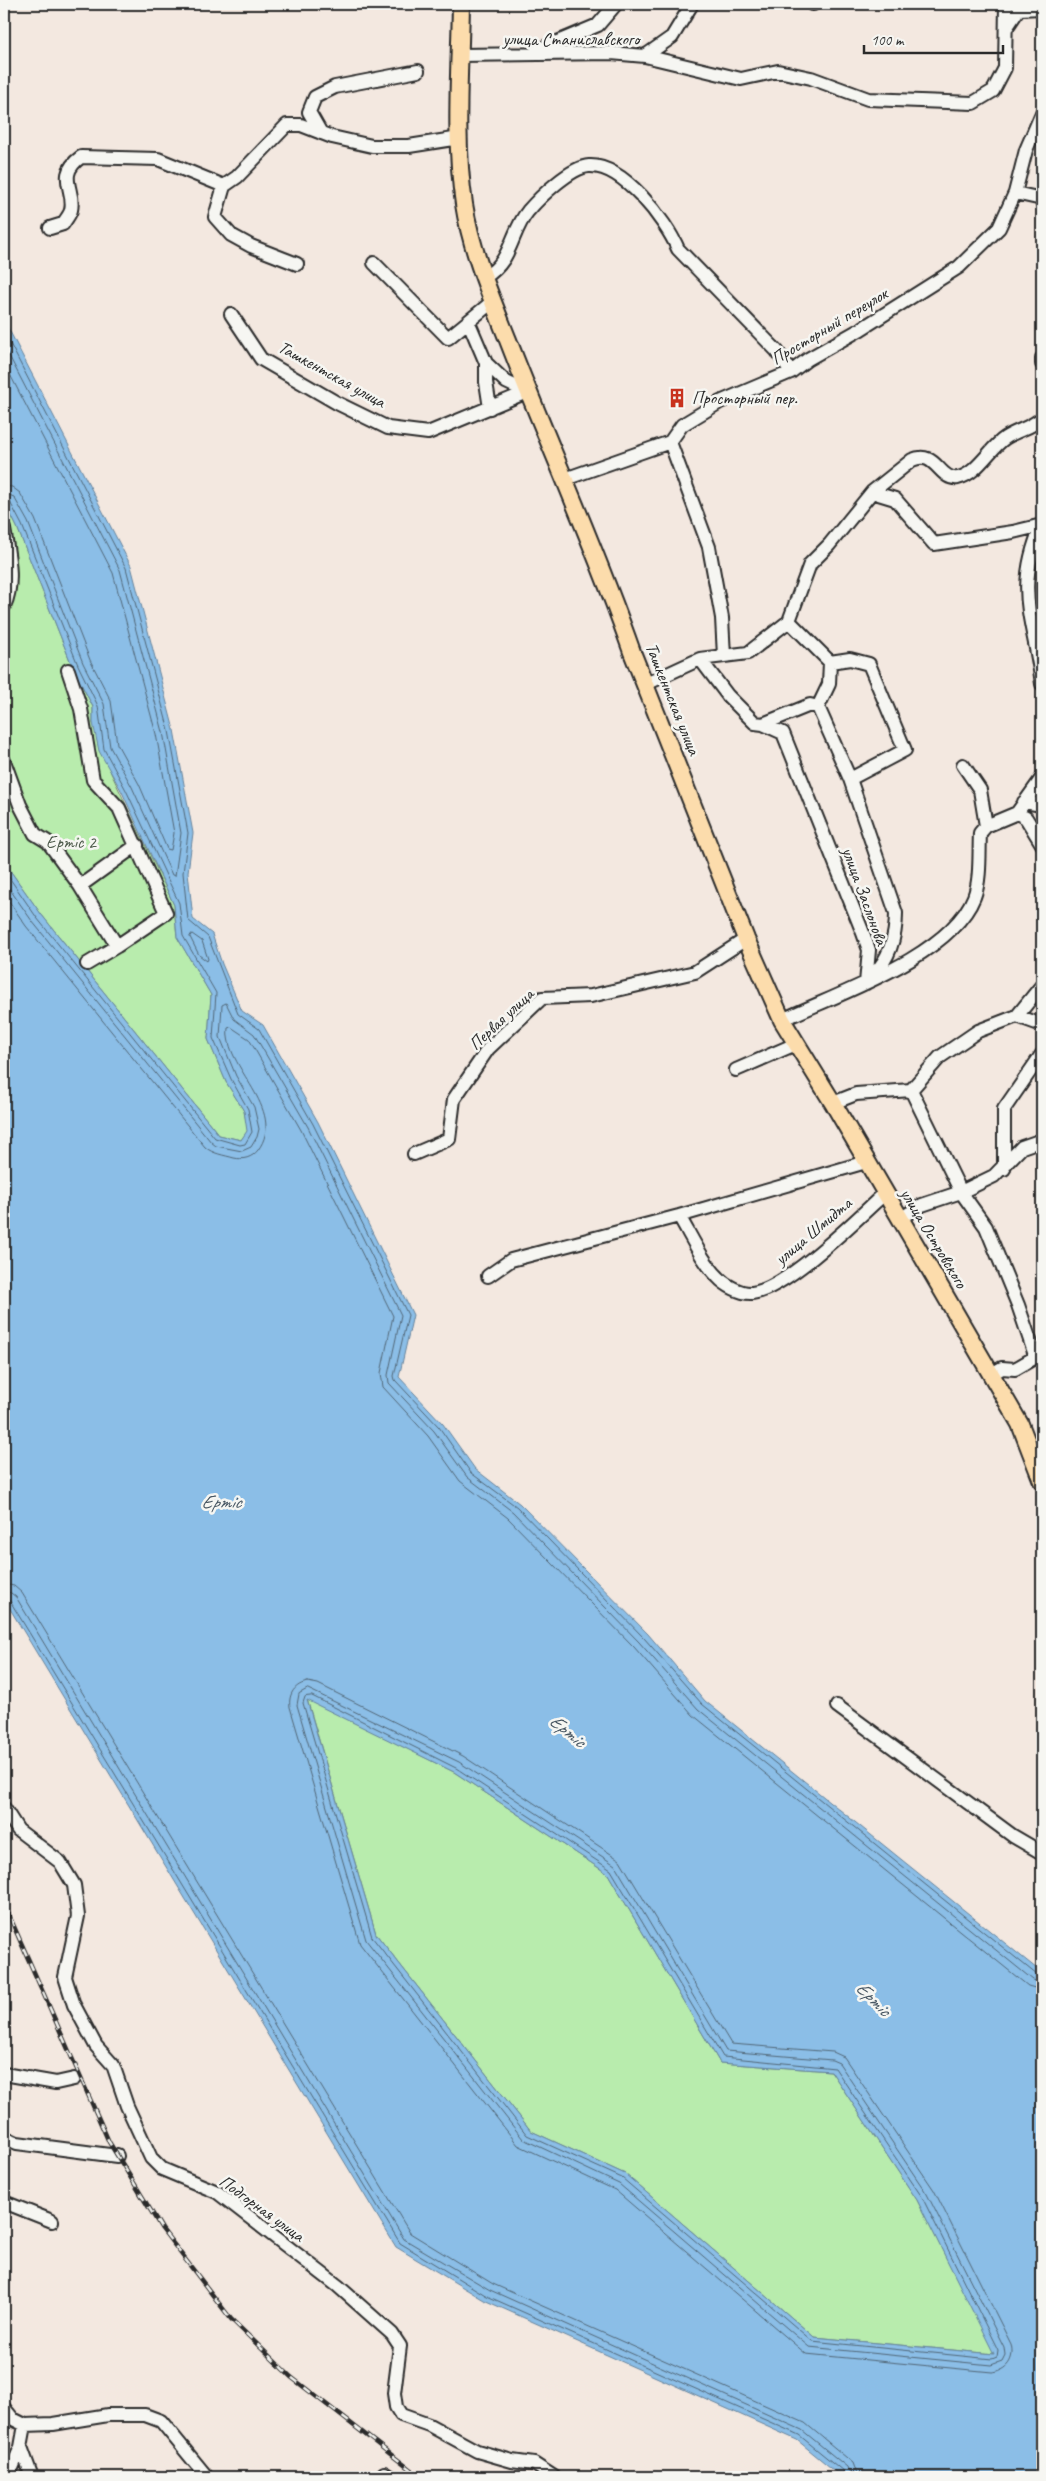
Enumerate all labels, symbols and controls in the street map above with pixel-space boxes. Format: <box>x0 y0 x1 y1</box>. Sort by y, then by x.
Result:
scale bar <box>864 22 1002 54</box>
street label: улица Станиславского <box>502 28 641 50</box>
text: 100 m <box>871 31 905 50</box>
street label: Просторный переулок <box>767 281 893 369</box>
street label: Ташкентская улица <box>275 336 390 413</box>
building icon: Просторный пер. <box>666 387 688 409</box>
place label: Просторный пер. <box>692 387 798 409</box>
street label: Ташкентская улица <box>641 640 706 759</box>
park label: Ертіс 2 <box>46 831 98 853</box>
street label: улица Заслонова <box>837 843 893 949</box>
street label: Первая улица <box>464 982 539 1055</box>
street label: улица Островского <box>895 1183 973 1293</box>
street label: улица Шмидта <box>769 1191 857 1270</box>
water label: Ертіс <box>201 1490 243 1514</box>
water label: Ертіс <box>544 1709 592 1754</box>
water label: Ертіс <box>851 1976 897 2023</box>
street label: Подгорная улица <box>215 2170 310 2247</box>

